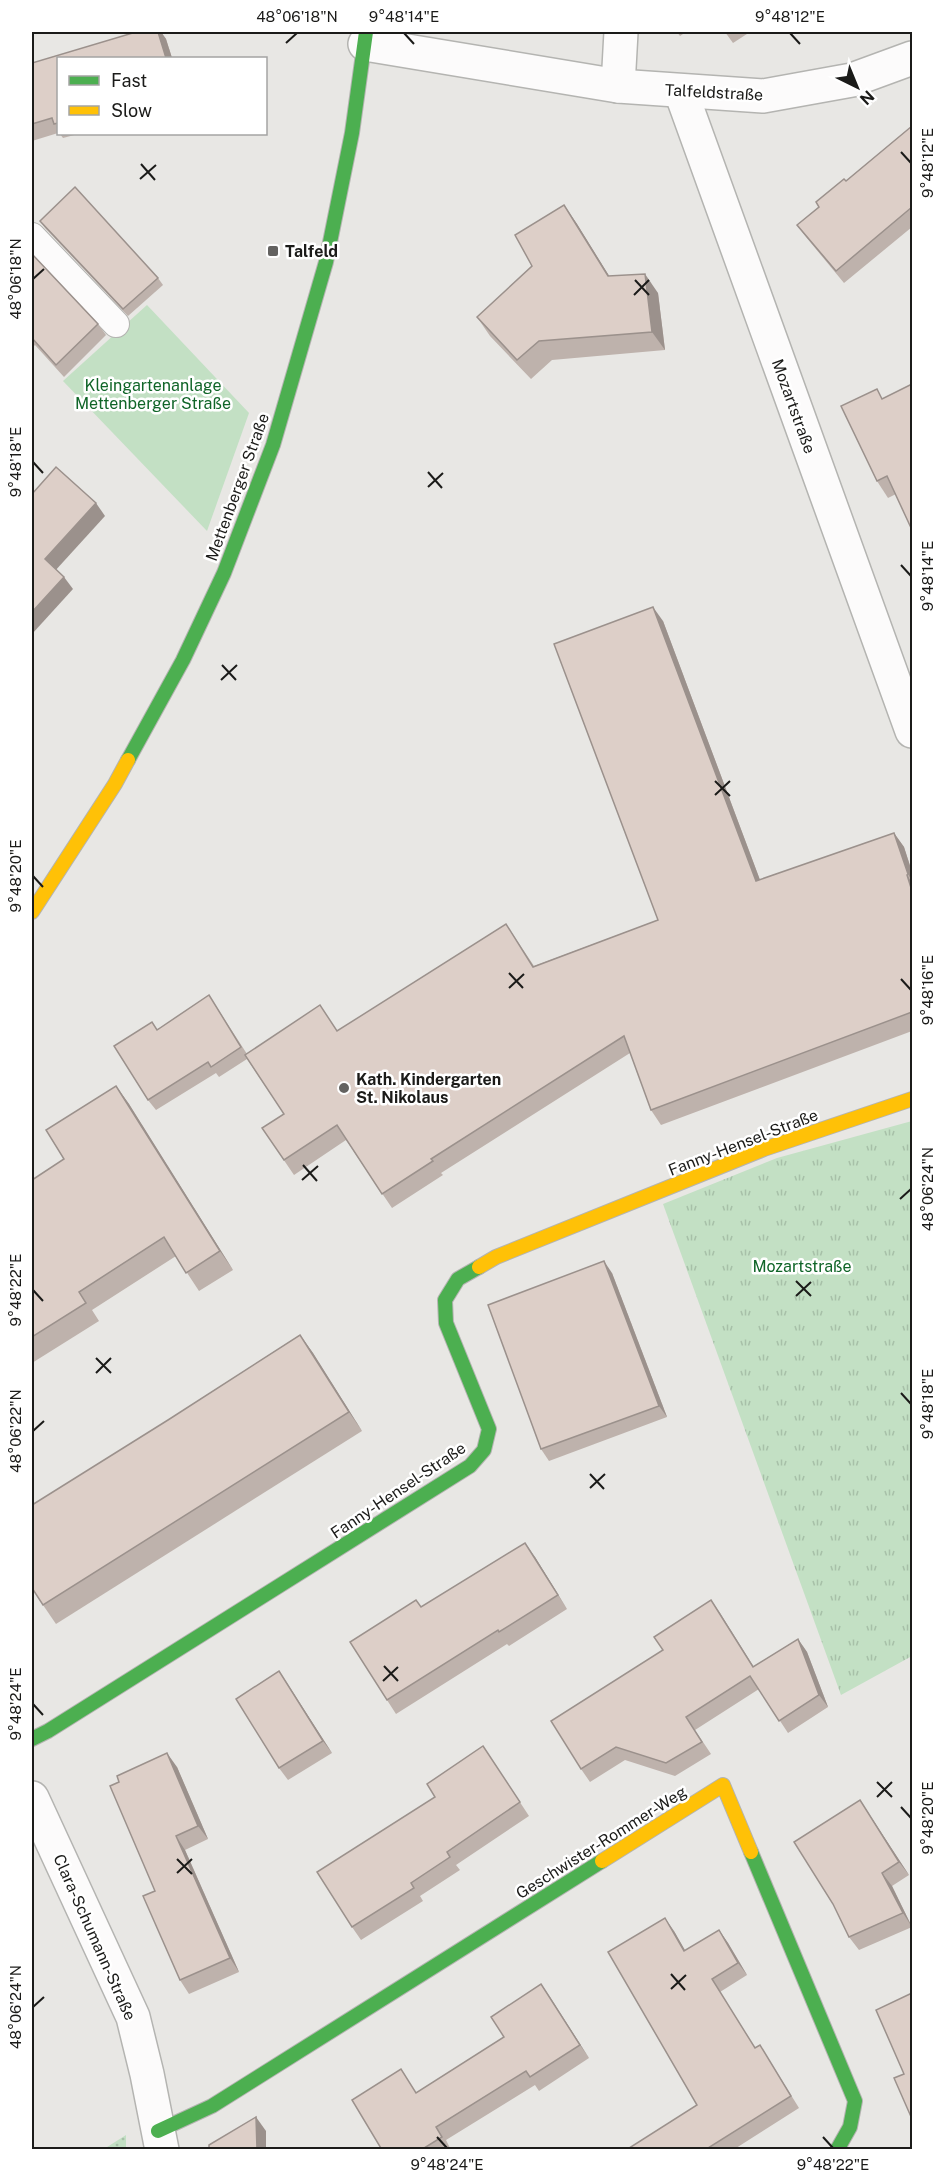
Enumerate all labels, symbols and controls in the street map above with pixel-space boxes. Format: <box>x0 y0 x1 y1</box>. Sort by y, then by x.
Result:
text: 48°06'18"N <box>256 8 338 25</box>
text: 9°48'14"E <box>369 8 439 25</box>
text: 9°48'12"E <box>755 8 825 25</box>
legend <box>57 57 267 135</box>
north arrow <box>827 57 887 117</box>
text: Fast <box>111 70 147 91</box>
street label: Talfeldstraße <box>664 80 764 105</box>
text: N <box>856 86 878 109</box>
text: Slow <box>111 100 152 121</box>
text: 9°48'12"E <box>919 128 936 198</box>
text: 48°06'18"N <box>7 238 24 320</box>
place label: Talfeld <box>285 242 338 261</box>
marker: Talfeld <box>266 244 280 258</box>
street label: Mozartstraße <box>768 356 819 456</box>
park label: Kleingartenanlage Mettenberger Straße <box>75 376 231 413</box>
street label: Mettenberger Straße <box>202 411 273 564</box>
text: 9°48'18"E <box>7 427 24 497</box>
text: 9°48'14"E <box>919 541 936 611</box>
text: 9°48'20"E <box>7 840 24 912</box>
text: 9°48'16"E <box>919 955 936 1025</box>
place label: Kath. Kindergarten St. Nikolaus <box>356 1070 501 1107</box>
marker: Kath. Kindergarten St. Nikolaus <box>337 1081 351 1095</box>
street label: Fanny-Hensel-Straße <box>666 1105 821 1180</box>
text: 48°06'24"N <box>919 1147 936 1231</box>
text: 9°48'22"E <box>7 1254 24 1326</box>
park label: Mozartstraße <box>752 1257 852 1276</box>
text: 9°48'18"E <box>919 1369 936 1439</box>
text: 48°06'22"N <box>7 1389 24 1473</box>
street label: Fanny-Hensel-Straße <box>327 1438 469 1543</box>
text: 9°48'24"E <box>7 1667 24 1741</box>
street label: Geschwister-Rommer-Weg <box>513 1782 690 1903</box>
text: 9°48'20"E <box>919 1782 936 1854</box>
street label: Clara-Schumann-Straße <box>49 1851 140 2023</box>
text: 48°06'24"N <box>7 1965 24 2049</box>
text: 9°48'24"E <box>410 2156 484 2173</box>
text: 9°48'22"E <box>797 2156 869 2173</box>

